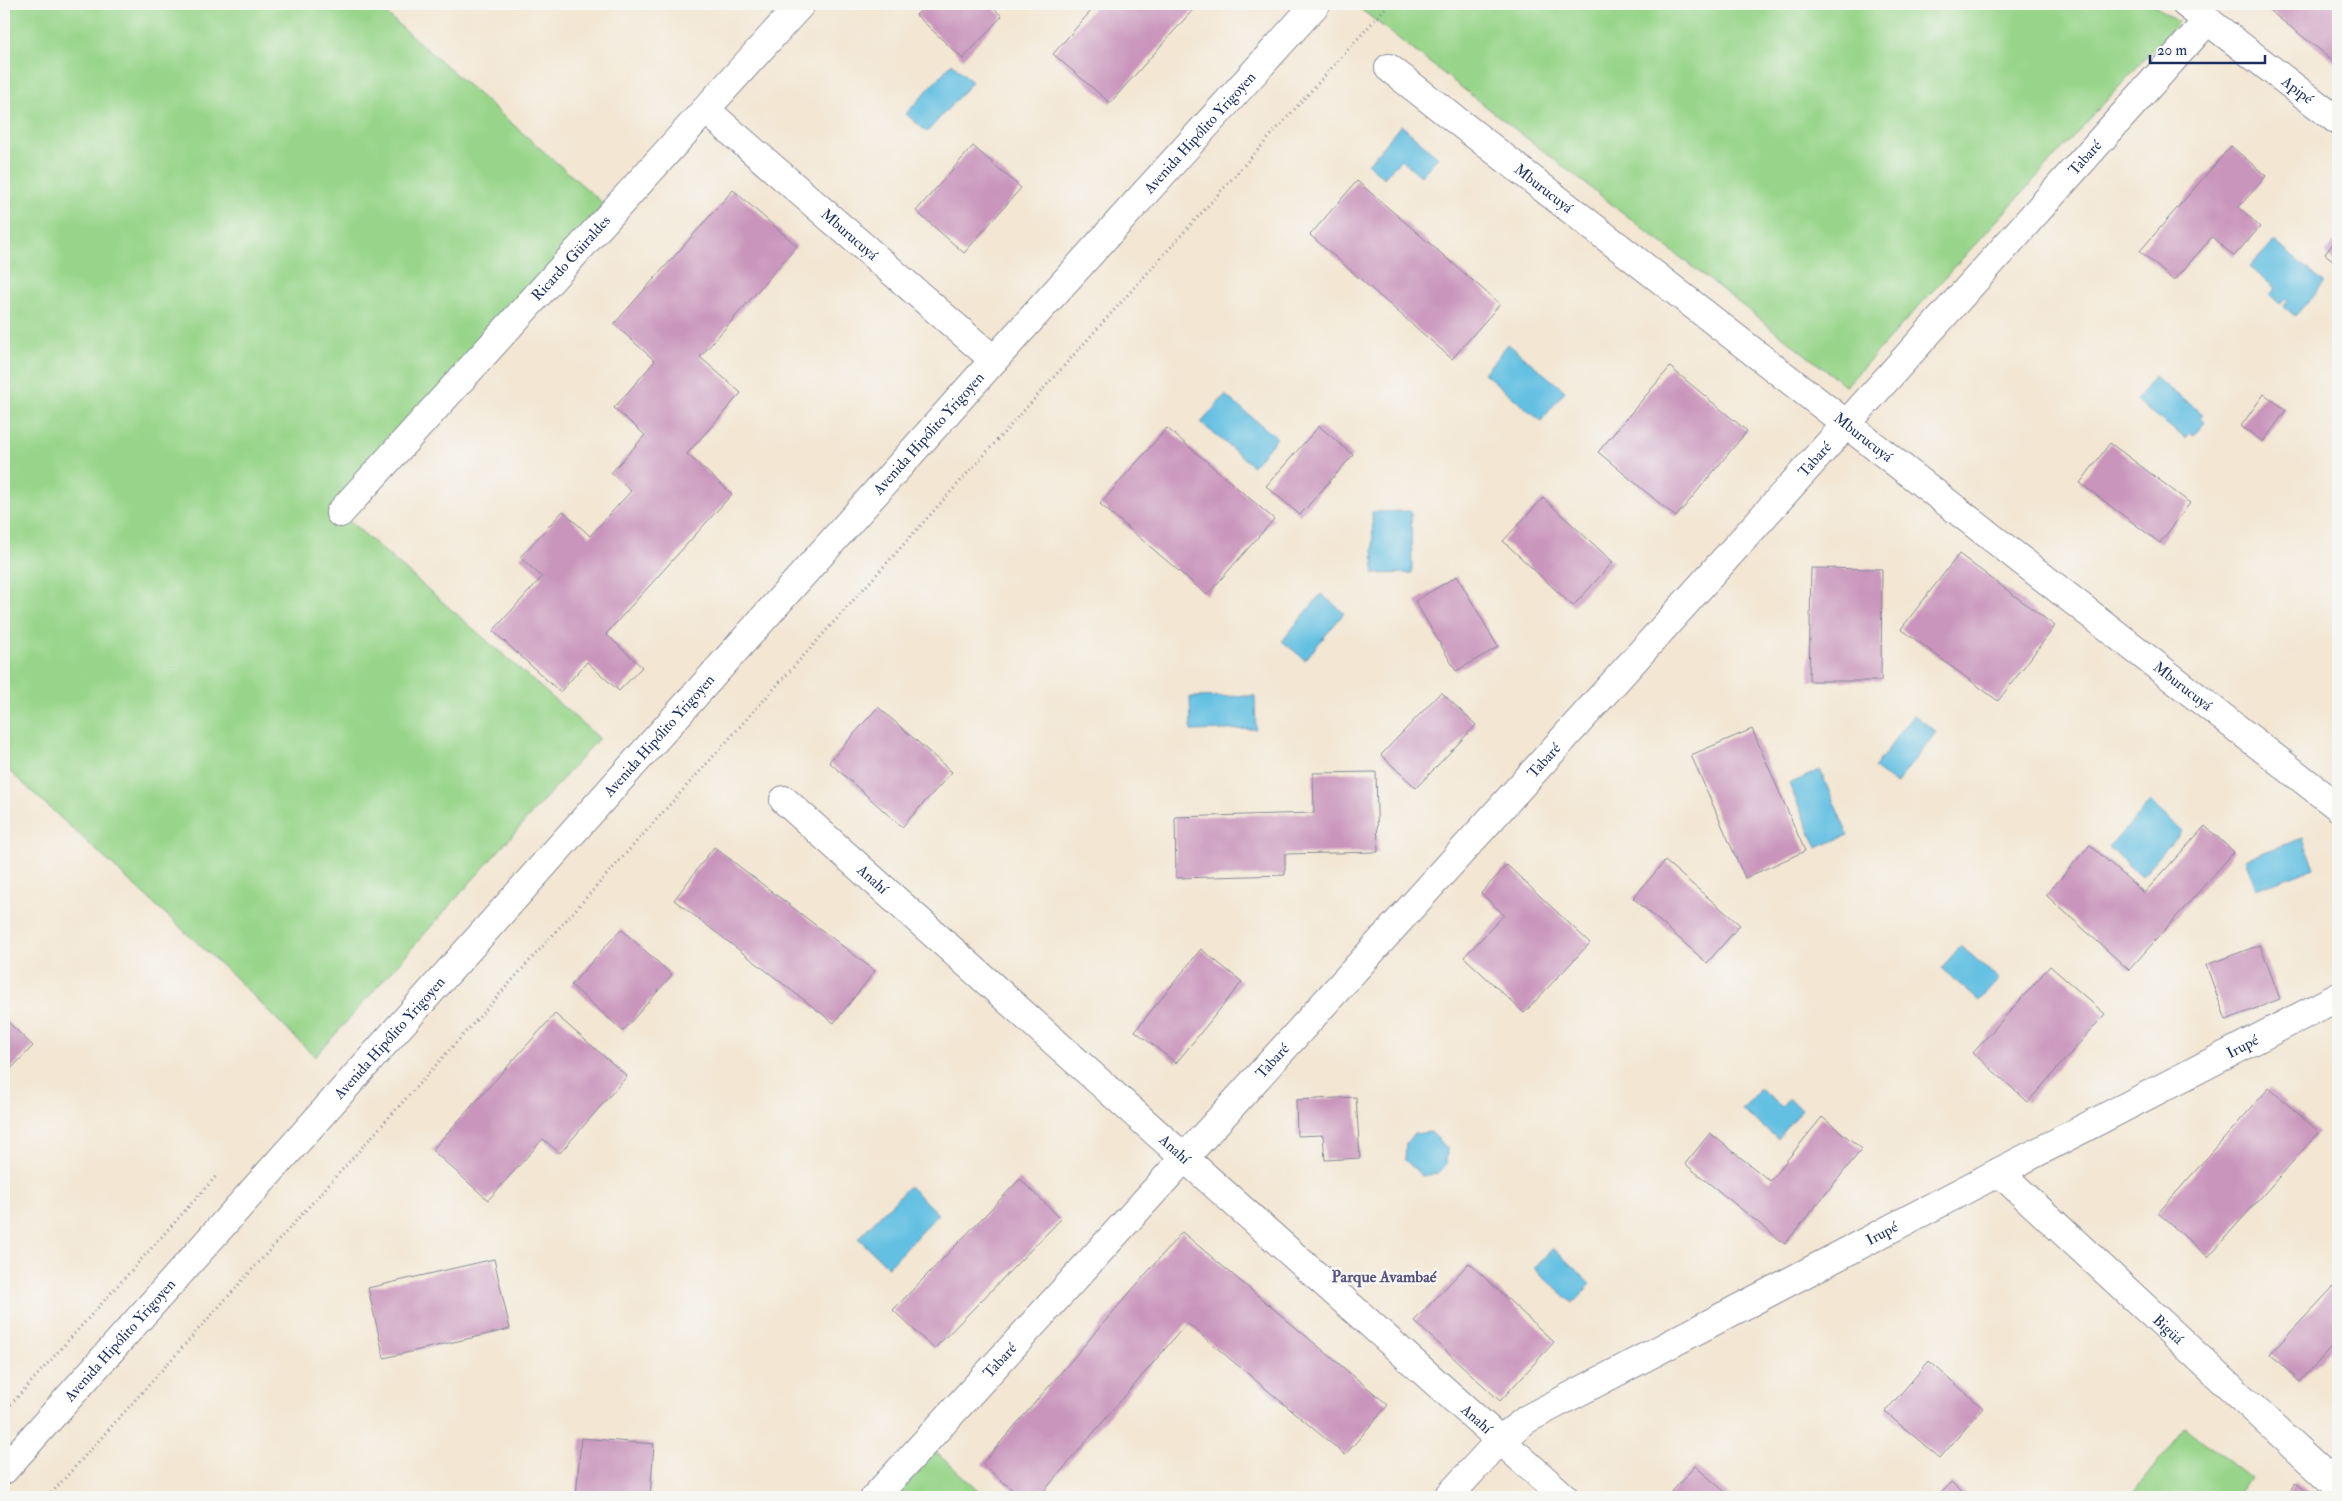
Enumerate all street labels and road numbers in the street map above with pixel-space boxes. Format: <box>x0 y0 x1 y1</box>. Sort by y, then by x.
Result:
street label: Avenida Hipólito Yrigoyen <box>1139 67 1260 198</box>
street label: Apipé <box>2277 71 2318 109</box>
street label: Tabaré <box>2064 136 2106 179</box>
street label: Mburucuyá <box>1510 160 1578 218</box>
street label: Mburucuyá <box>817 205 883 265</box>
street label: Ricardo Güiraldes <box>527 211 615 305</box>
street label: Avenida Hipólito Yrigoyen <box>868 368 988 499</box>
street label: Mburucuyá <box>1830 408 1897 467</box>
street label: Tabaré <box>1794 437 1836 481</box>
street label: Mburucuyá <box>2149 657 2217 715</box>
street label: Avenida Hipólito Yrigoyen <box>599 670 719 802</box>
street label: Tabaré <box>1523 738 1565 782</box>
street label: Anahí <box>852 860 893 899</box>
street label: Avenida Hipólito Yrigoyen <box>329 972 449 1104</box>
street label: Irupé <box>2223 1030 2262 1062</box>
street label: Tabaré <box>1252 1039 1294 1082</box>
street label: Anahí <box>1154 1130 1195 1169</box>
street label: Irupé <box>1863 1217 1902 1249</box>
street label: Avenida Hipólito Yrigoyen <box>60 1275 180 1406</box>
street label: Bigüá <box>2149 1310 2188 1349</box>
street label: Tabaré <box>979 1338 1021 1382</box>
street label: Anahí <box>1456 1399 1497 1439</box>

